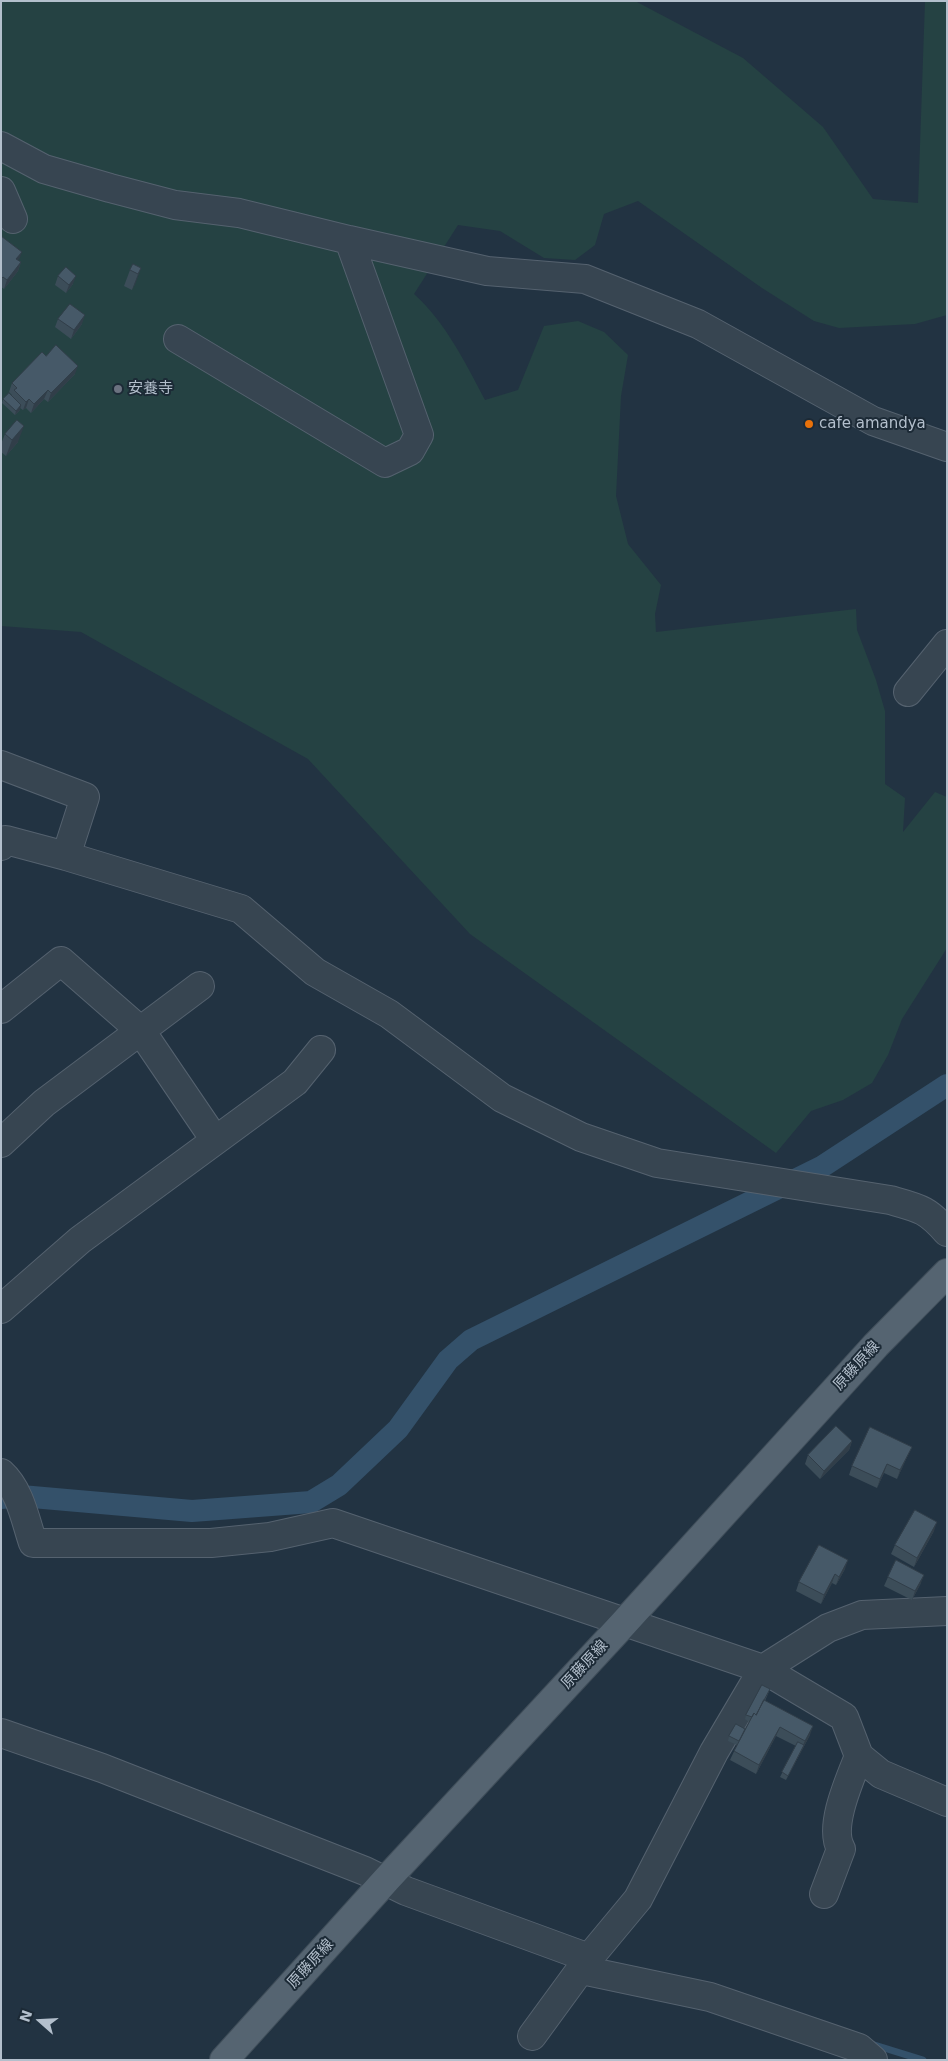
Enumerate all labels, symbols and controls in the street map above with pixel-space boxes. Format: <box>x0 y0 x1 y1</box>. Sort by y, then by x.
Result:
place label: 安養寺 <box>128 380 173 398</box>
marker: 安養寺 <box>112 383 124 395</box>
place label: cafe amandya <box>819 415 926 433</box>
marker: cafe amandya <box>803 418 815 430</box>
street label: 原藤原線 <box>830 1338 884 1394</box>
street label: 原藤原線 <box>558 1637 612 1693</box>
street label: 原藤原線 <box>284 1936 338 1992</box>
north arrow <box>15 1996 65 2046</box>
text: N <box>16 2008 35 2024</box>

